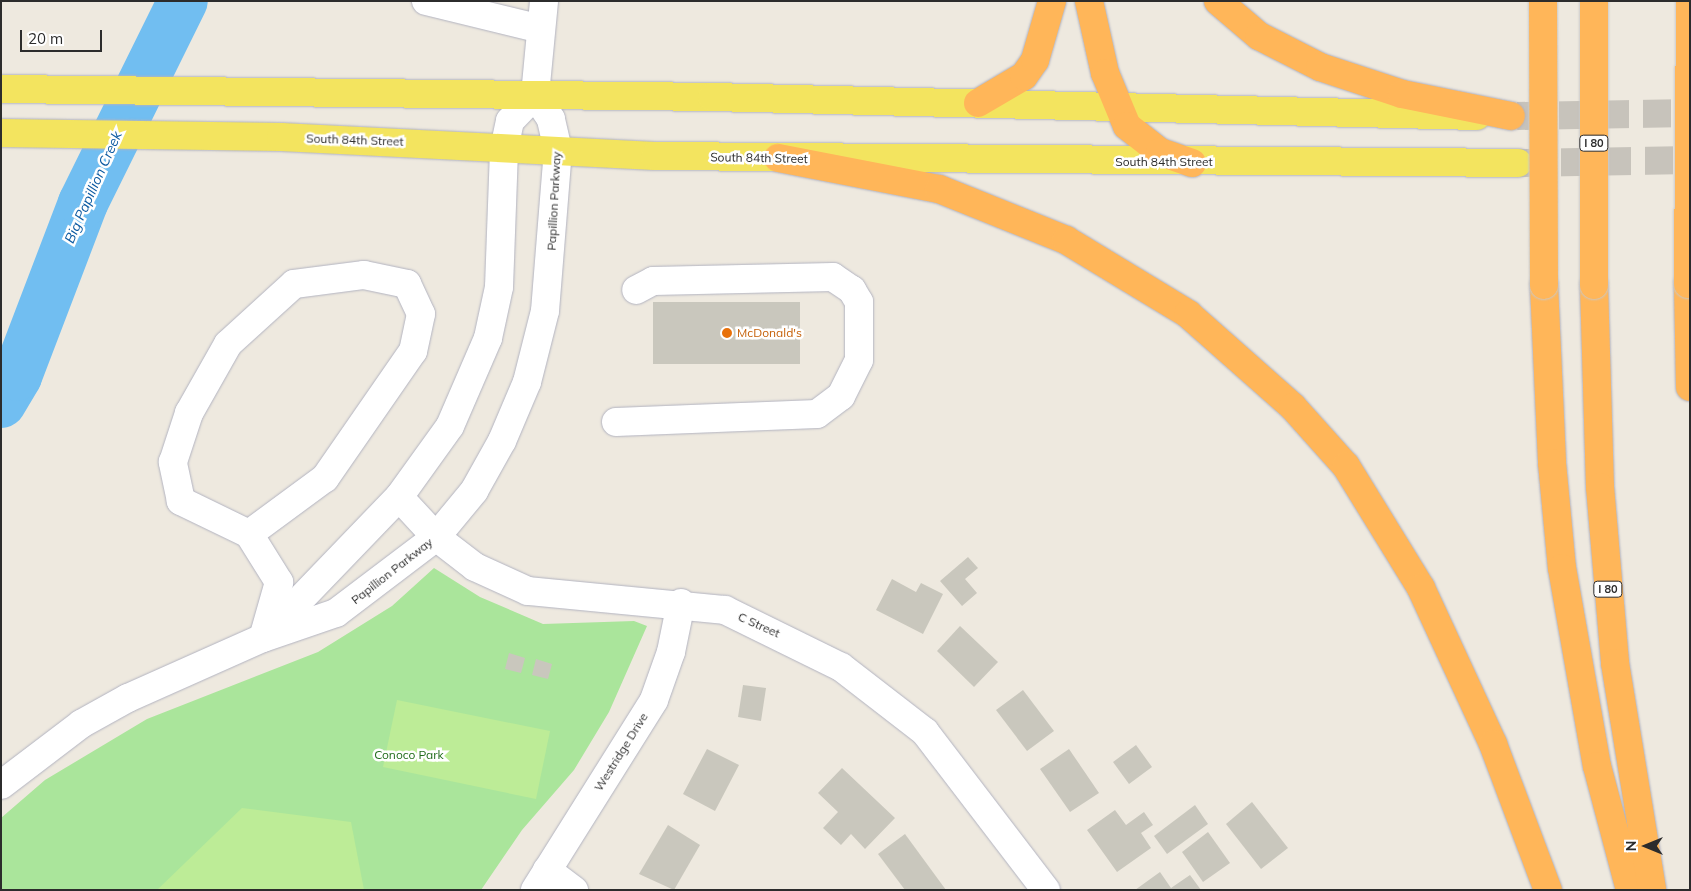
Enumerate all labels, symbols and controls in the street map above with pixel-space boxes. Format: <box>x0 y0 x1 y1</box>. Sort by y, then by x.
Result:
scale bar <box>22 20 105 52</box>
text: 20 m <box>28 29 63 48</box>
water label: Big Papillion Creek <box>61 128 125 246</box>
street label: South 84th Street <box>306 131 404 149</box>
road number: I 80 <box>1579 134 1609 152</box>
street label: South 84th Street <box>710 150 808 166</box>
street label: Papillion Parkway <box>544 151 564 251</box>
street label: South 84th Street <box>1115 155 1213 169</box>
place label: McDonald's <box>737 326 802 340</box>
marker: McDonald's <box>721 327 733 339</box>
street label: Papillion Parkway <box>348 535 436 607</box>
road number: I 80 <box>1593 580 1623 598</box>
street label: C Street <box>736 609 782 641</box>
street label: Westridge Drive <box>591 710 651 794</box>
park label: Conoco Park <box>374 748 444 762</box>
north arrow <box>1621 821 1671 871</box>
text: N <box>1622 841 1640 851</box>

